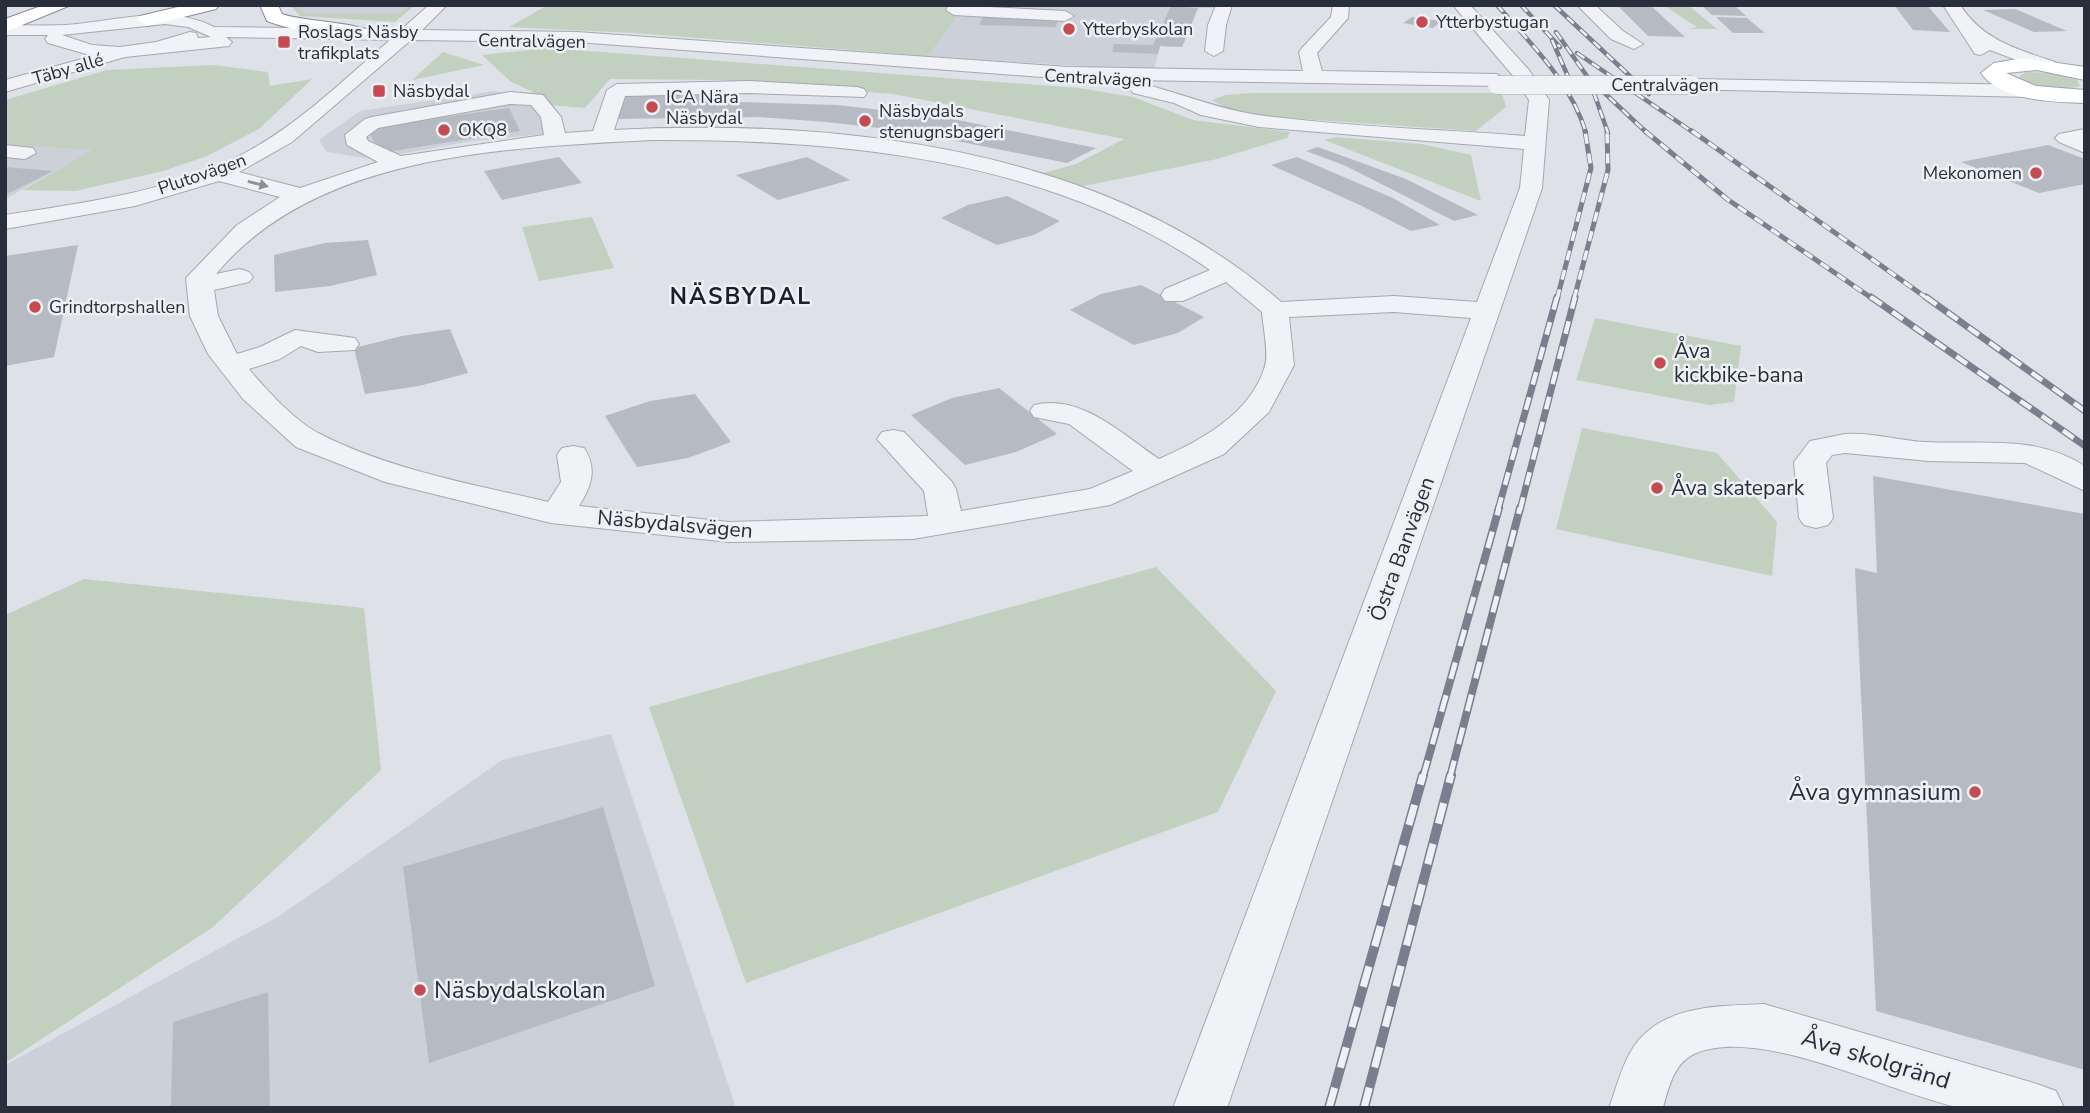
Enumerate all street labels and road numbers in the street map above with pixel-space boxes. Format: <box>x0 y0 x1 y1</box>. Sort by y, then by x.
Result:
street label: Centralvägen <box>478 28 586 54</box>
street label: Täby allé <box>30 47 106 91</box>
street label: Centralvägen <box>1044 63 1152 93</box>
street label: Centralvägen <box>1611 73 1719 97</box>
street label: Plutovägen <box>155 148 249 200</box>
street label: Östra Banvägen <box>1363 473 1441 625</box>
street label: Näsbydalsvägen <box>596 503 754 545</box>
street label: Åva skolgränd <box>1798 1021 1954 1097</box>

